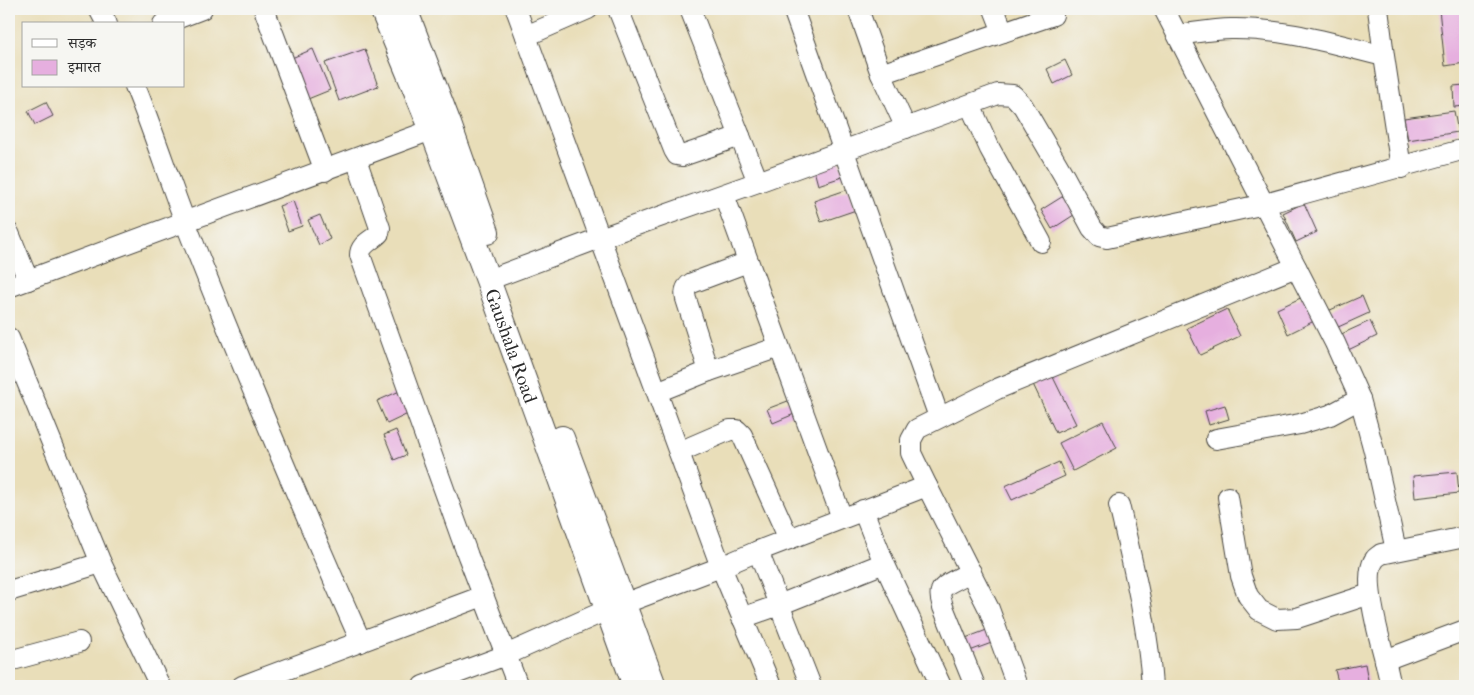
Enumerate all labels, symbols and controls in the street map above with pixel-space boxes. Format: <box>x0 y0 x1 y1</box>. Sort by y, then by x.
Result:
legend <box>22 22 185 88</box>
text: सड़क <box>67 34 97 52</box>
text: इमारत <box>67 58 102 76</box>
street label: Gaushala Road <box>480 286 542 407</box>

